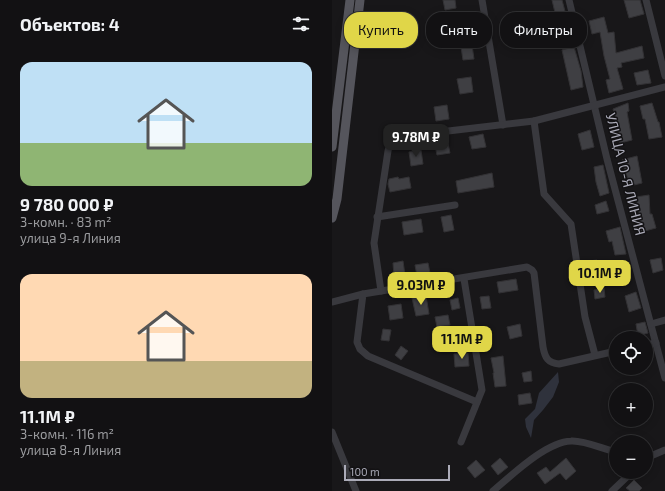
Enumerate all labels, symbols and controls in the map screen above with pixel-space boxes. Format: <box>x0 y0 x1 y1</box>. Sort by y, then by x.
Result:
chip: Купить <box>344 12 418 48</box>
chip: Снять <box>426 12 492 48</box>
chip: Фильтры <box>500 12 587 48</box>
icon: filters <box>290 13 312 35</box>
text: Объектов: 4 <box>20 14 120 34</box>
icon: home <box>130 88 202 160</box>
street label: УЛИЦА 10-Я ЛИНИЯ <box>603 111 649 237</box>
pin: 9.78M ₽ <box>379 124 453 158</box>
text: 9.78M ₽ <box>392 129 440 145</box>
text: 9 780 000 ₽ <box>20 194 114 214</box>
text: 3-комн. · 83 m² <box>20 214 111 230</box>
text: улица 9-я Линия <box>20 230 121 246</box>
pin: 10.1M ₽ <box>563 260 637 294</box>
text: 10.1M ₽ <box>578 265 622 281</box>
pin: 9.03M ₽ <box>384 272 458 306</box>
text: 9.03M ₽ <box>397 277 445 293</box>
icon: home <box>130 300 202 372</box>
pin: 11.1M ₽ <box>425 326 499 360</box>
text: 11.1M ₽ <box>441 331 483 347</box>
map controls <box>609 331 653 479</box>
button: locate <box>609 331 653 375</box>
button: + <box>609 383 653 427</box>
text: 11.1M ₽ <box>20 406 75 426</box>
text: 3-комн. · 116 m² <box>20 426 114 442</box>
button: − <box>609 435 653 479</box>
text: улица 8-я Линия <box>20 442 121 458</box>
scale bar <box>344 463 450 482</box>
text: 100 m <box>350 465 380 478</box>

